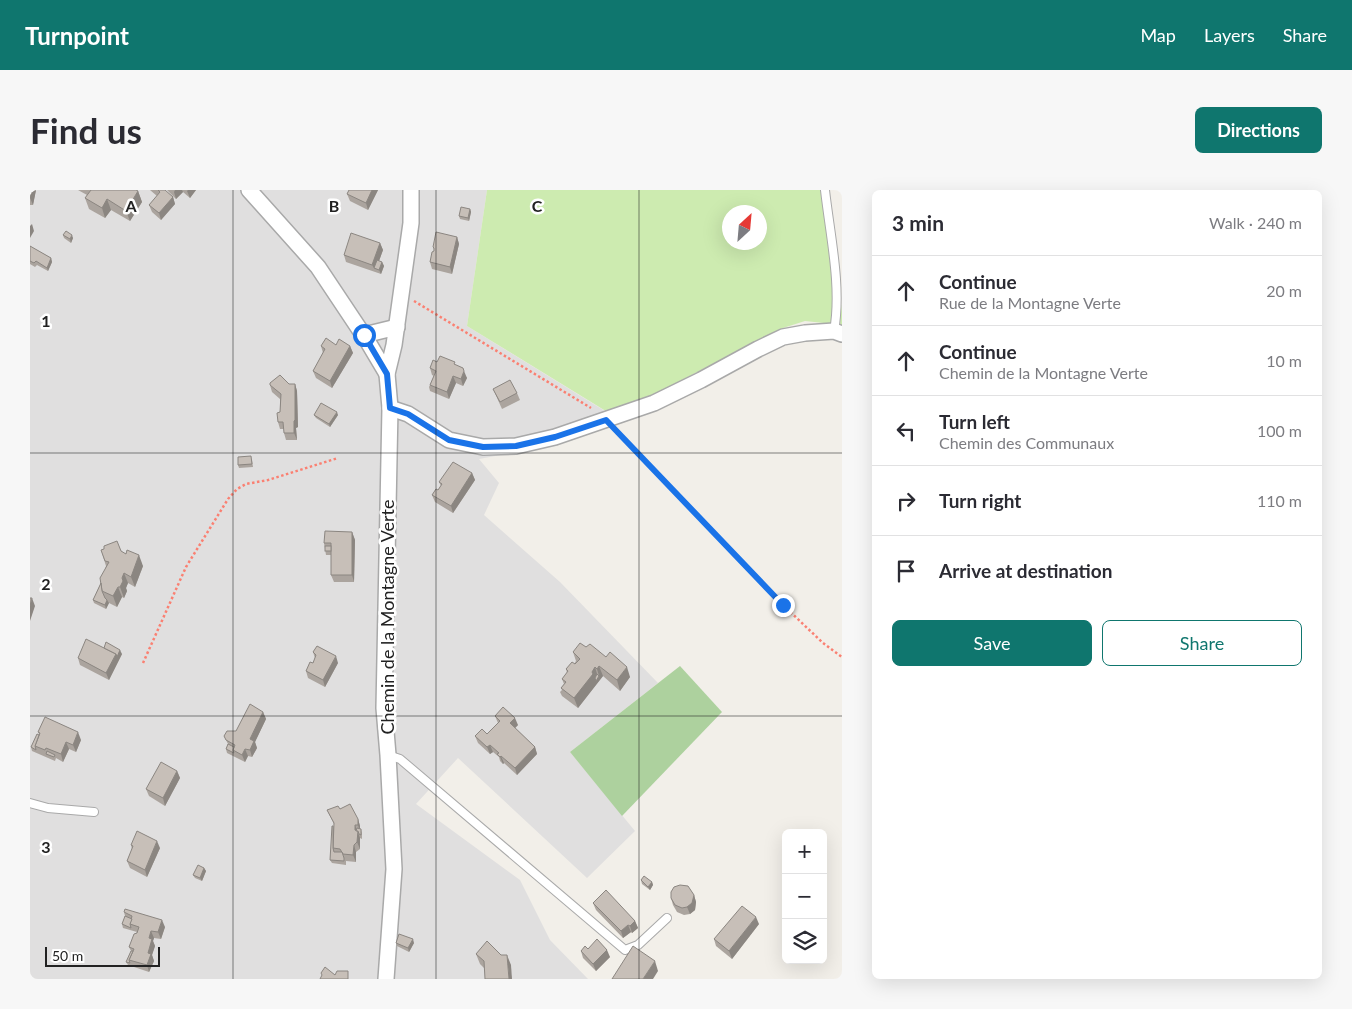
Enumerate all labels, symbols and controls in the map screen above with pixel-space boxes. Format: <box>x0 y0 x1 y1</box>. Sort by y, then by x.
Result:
text: Turnpoint <box>25 21 129 50</box>
text: Map <box>1140 24 1176 46</box>
text: Layers <box>1204 24 1255 46</box>
text: Share <box>1283 24 1327 46</box>
button: Directions <box>1195 107 1322 153</box>
text: Find us <box>30 109 142 151</box>
text: A <box>124 196 137 215</box>
text: B <box>329 196 339 215</box>
text: C <box>532 196 543 215</box>
north arrow <box>722 205 767 250</box>
text: 3 min <box>892 210 944 235</box>
text: Walk · 240 m <box>1209 213 1302 232</box>
text: Continue <box>939 270 1017 293</box>
icon: ahead <box>892 277 920 305</box>
text: 20 m <box>1266 281 1302 300</box>
text: Rue de la Montagne Verte <box>939 293 1121 312</box>
text: 1 <box>41 311 51 330</box>
route start <box>353 324 376 347</box>
text: Continue <box>939 340 1017 363</box>
icon: ahead <box>892 347 920 375</box>
text: 10 m <box>1266 351 1302 370</box>
text: Chemin de la Montagne Verte <box>939 363 1148 382</box>
text: Turn left <box>939 410 1010 433</box>
icon: left <box>892 417 920 445</box>
text: 100 m <box>1257 421 1302 440</box>
text: Chemin des Communaux <box>939 433 1114 452</box>
icon: right <box>892 487 920 515</box>
text: Turn right <box>939 489 1021 512</box>
text: 110 m <box>1257 491 1302 510</box>
street label: Chemin de la Montagne Verte <box>376 500 398 734</box>
icon: arrive <box>892 557 920 585</box>
text: Arrive at destination <box>939 559 1112 582</box>
text: 2 <box>41 574 51 593</box>
route end <box>772 594 795 617</box>
button: Save <box>892 620 1092 666</box>
button: Share <box>1102 620 1302 666</box>
map controls <box>782 829 827 964</box>
button: + <box>782 829 827 874</box>
text: 3 <box>41 837 51 856</box>
button: − <box>782 874 827 919</box>
button: layers <box>782 919 827 964</box>
scale bar <box>45 944 160 967</box>
text: 50 m <box>52 947 83 964</box>

